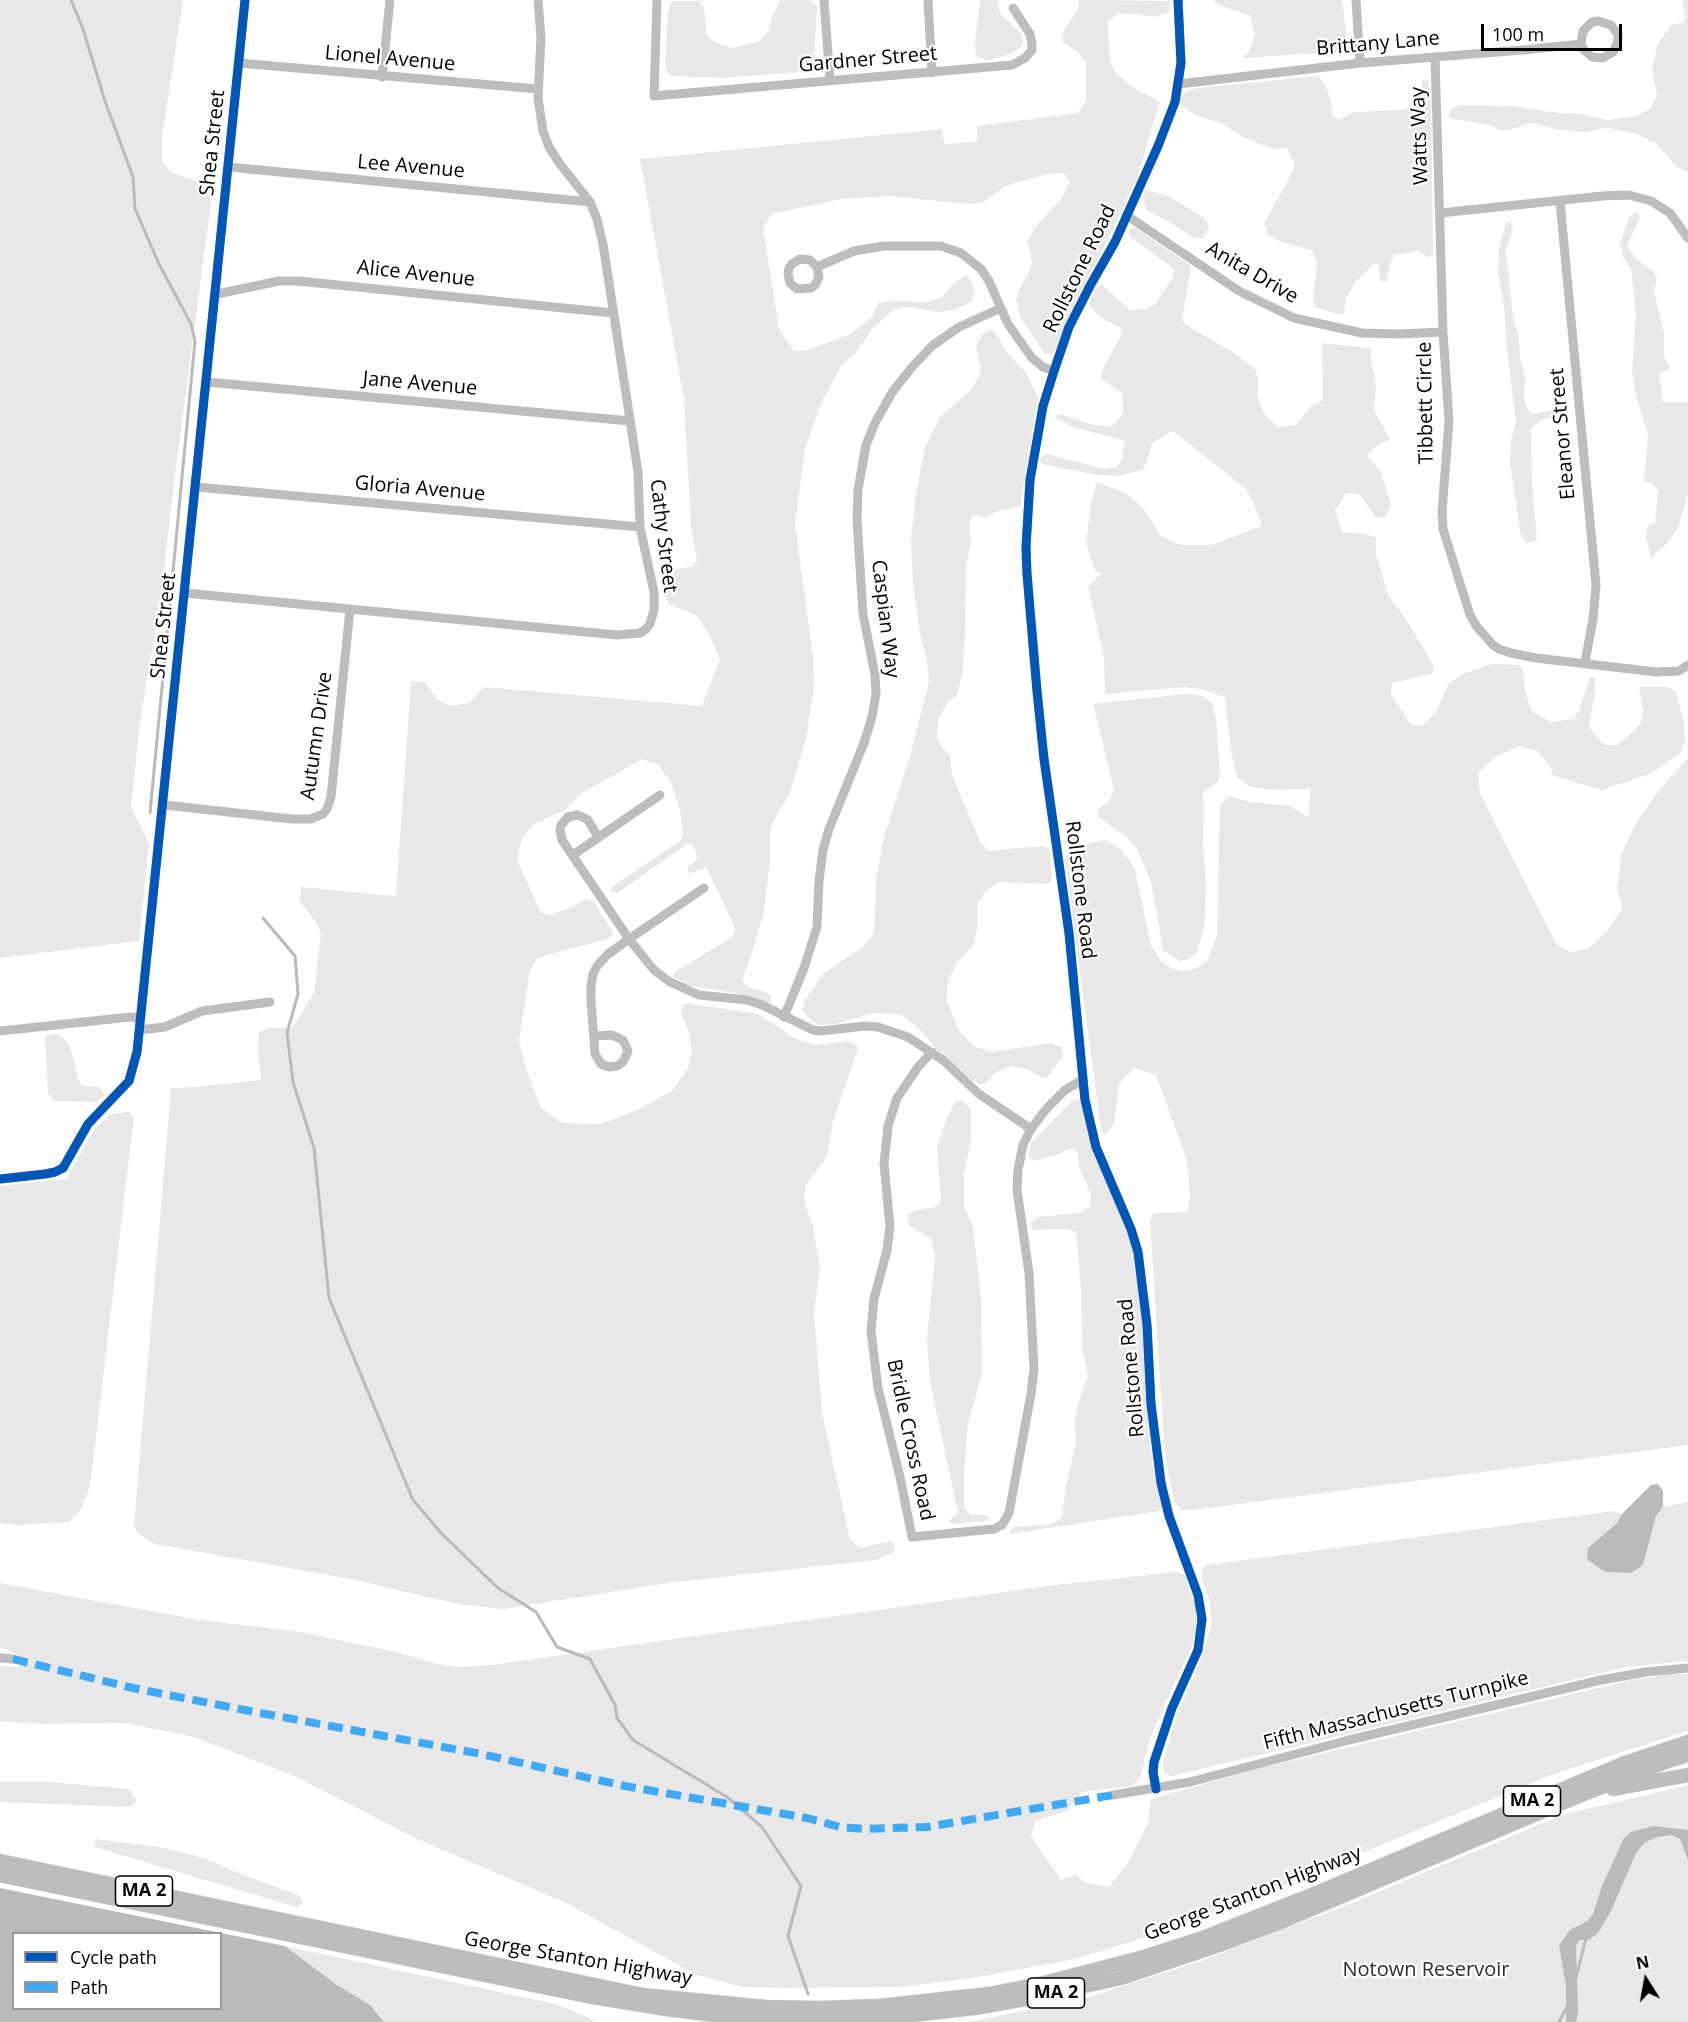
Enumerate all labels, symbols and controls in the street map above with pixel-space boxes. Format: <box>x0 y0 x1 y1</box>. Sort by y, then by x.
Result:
scale bar <box>1484 12 1625 50</box>
text: 100 m <box>1492 22 1544 46</box>
street label: Brittany Lane <box>1315 27 1441 61</box>
street label: Lionel Avenue <box>324 41 456 77</box>
street label: Gardner Street <box>798 42 938 78</box>
street label: Watts Way <box>1406 87 1434 185</box>
street label: Shea Street <box>195 89 231 197</box>
street label: Lee Avenue <box>356 150 466 184</box>
street label: Rollstone Road <box>1039 201 1121 337</box>
street label: Anita Drive <box>1202 237 1302 309</box>
street label: Alice Avenue <box>356 256 476 292</box>
street label: Tibbett Circle <box>1413 341 1439 465</box>
street label: Jane Avenue <box>362 367 478 401</box>
street label: Eleanor Street <box>1545 367 1581 501</box>
street label: Gloria Avenue <box>354 471 486 507</box>
street label: Cathy Street <box>644 478 682 594</box>
street label: Caspian Way <box>866 559 904 679</box>
street label: Shea Street <box>146 572 182 680</box>
street label: Autumn Drive <box>296 670 338 802</box>
street label: Rollstone Road <box>1060 819 1100 961</box>
street label: Rollstone Road <box>1114 1297 1150 1439</box>
street label: Bridle Cross Road <box>881 1357 939 1523</box>
street label: Fifth Massachusetts Turnpike <box>1261 1666 1531 1756</box>
road number: MA 2 <box>1504 1786 1561 1816</box>
street label: George Stanton Highway <box>1141 1841 1365 1947</box>
road number: MA 2 <box>116 1876 172 1906</box>
street label: George Stanton Highway <box>462 1927 694 1991</box>
legend <box>12 1932 222 2010</box>
text: Cycle path <box>70 1945 157 1969</box>
north arrow <box>1616 1950 1676 2010</box>
text: N <box>1634 1950 1651 1974</box>
park label: Notown Reservoir <box>1343 1958 1509 1982</box>
text: Path <box>70 1975 108 1999</box>
road number: MA 2 <box>1028 1978 1084 2008</box>

